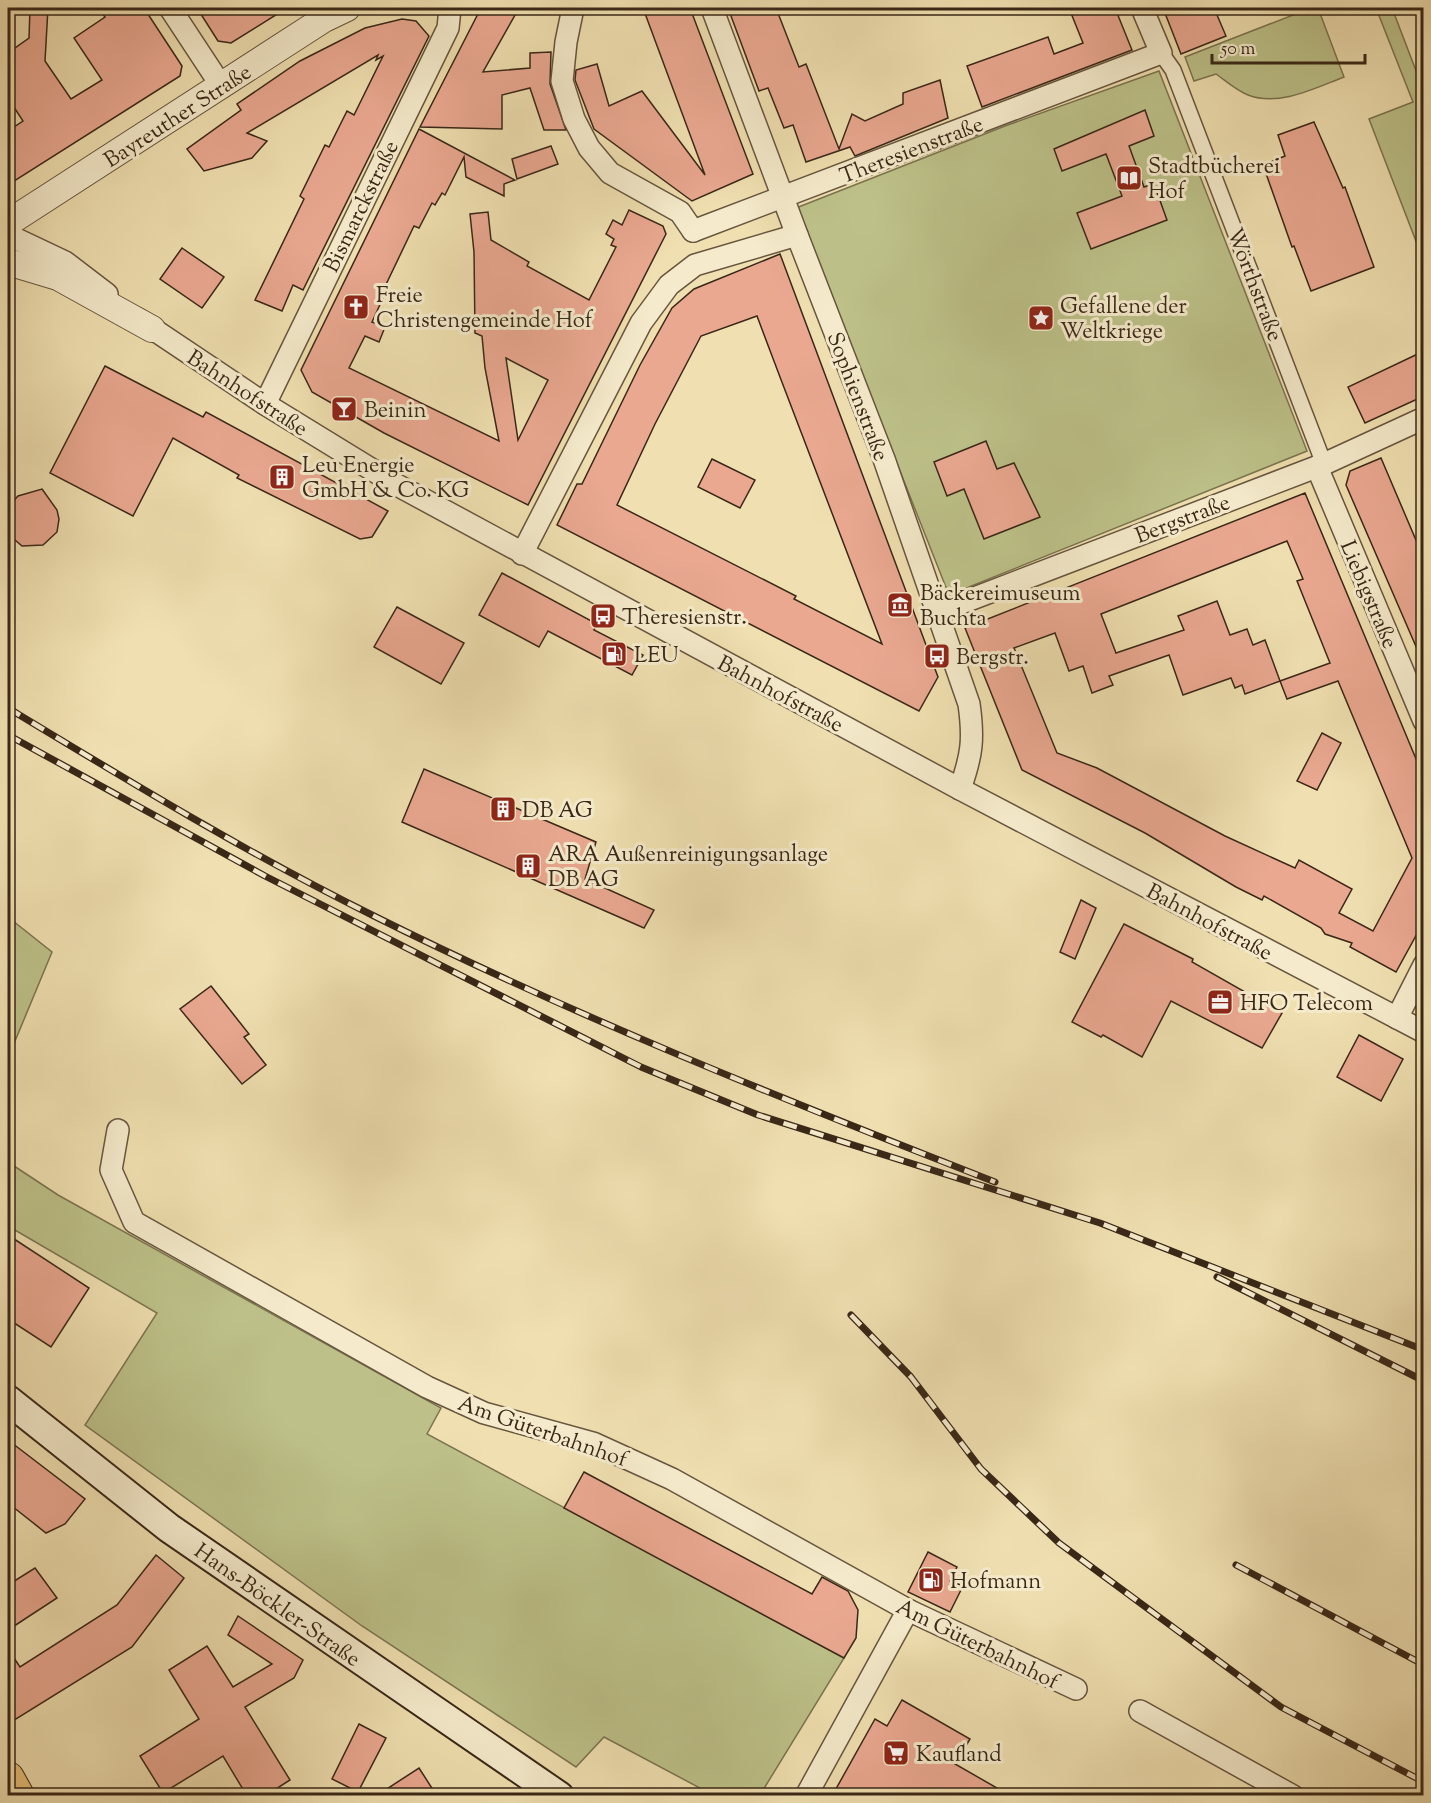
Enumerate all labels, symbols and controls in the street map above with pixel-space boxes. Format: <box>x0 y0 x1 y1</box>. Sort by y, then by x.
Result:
scale bar <box>1212 27 1365 65</box>
text: 50 m <box>1220 37 1256 63</box>
street label: Bayreuther Straße <box>99 58 259 177</box>
street label: Theresienstraße <box>836 110 988 194</box>
street label: Bismarckstraße <box>317 136 408 279</box>
place label: Stadtbücherei Hof <box>1148 152 1280 209</box>
library icon: Stadtbücherei Hof <box>1114 163 1144 193</box>
street label: Wörthstraße <box>1217 224 1290 347</box>
place label: Freie Christengemeinde Hof <box>376 281 594 338</box>
church icon: Freie Christengemeinde Hof <box>341 292 371 322</box>
place label: Gefallene der Weltkriege <box>1060 292 1187 349</box>
place icon: Gefallene der Weltkriege <box>1026 303 1056 333</box>
street label: Sophienstraße <box>817 328 895 466</box>
street label: Bahnhofstraße <box>180 343 313 446</box>
bar icon: Beinin <box>329 394 359 424</box>
place label: Beinin <box>364 396 427 428</box>
place label: Leu Energie GmbH & Co. KG <box>302 451 469 508</box>
building icon: Leu Energie GmbH & Co. KG <box>267 462 297 492</box>
street label: Bergstraße <box>1131 488 1235 554</box>
street label: Liebigstraße <box>1330 536 1404 654</box>
place label: Bäckereimuseum Buchta <box>920 579 1081 636</box>
museum icon: Bäckereimuseum Buchta <box>885 590 915 620</box>
bus stop icon: Theresienstr. <box>588 601 618 631</box>
place label: Theresienstr. <box>622 603 747 635</box>
fuel station icon: LEU <box>599 639 629 669</box>
place label: LEU <box>634 641 679 673</box>
bus stop icon: Bergstr. <box>922 641 952 671</box>
place label: Bergstr. <box>956 643 1029 675</box>
street label: Bahnhofstraße <box>711 649 848 742</box>
building icon: DB AG <box>488 794 518 824</box>
place label: DB AG <box>522 796 593 828</box>
place label: ARA Außenreinigungsanlage DB AG <box>548 840 828 897</box>
building icon: ARA Außenreinigungsanlage DB AG <box>513 851 543 881</box>
street label: Bahnhofstraße <box>1140 877 1277 970</box>
office icon: HFO Telecom <box>1205 987 1235 1017</box>
place label: HFO Telecom <box>1240 989 1373 1021</box>
street label: Am Güterbahnhof <box>453 1389 633 1477</box>
street label: Hans-Böckler-Straße <box>186 1537 366 1676</box>
fuel station icon: Hofmann <box>916 1565 946 1595</box>
place label: Hofmann <box>950 1567 1041 1599</box>
street label: Am Güterbahnhof <box>890 1592 1065 1700</box>
supermarket icon: Kaufland <box>881 1738 911 1768</box>
place label: Kaufland <box>916 1740 1002 1772</box>

